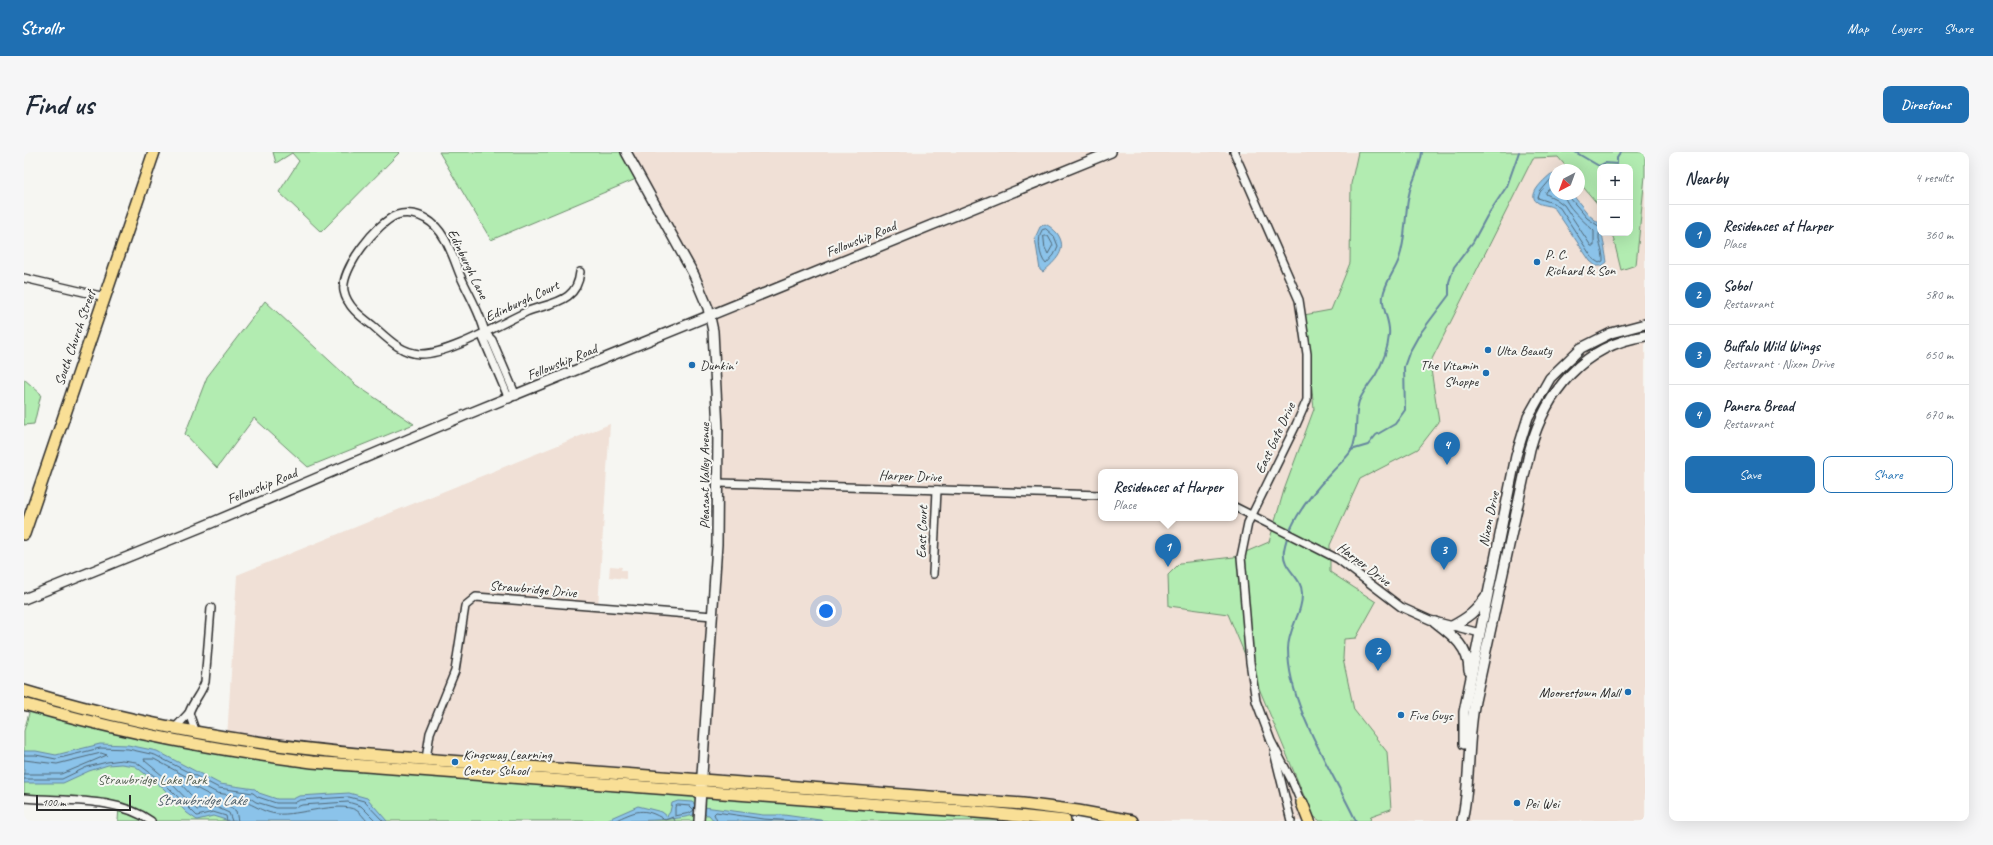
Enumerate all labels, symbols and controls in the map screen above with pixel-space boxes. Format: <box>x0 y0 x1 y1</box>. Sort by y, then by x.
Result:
text: Strollr <box>20 16 63 40</box>
text: Map <box>1847 20 1869 37</box>
text: Layers <box>1891 20 1922 37</box>
text: Share <box>1944 20 1973 37</box>
button: Directions <box>1883 86 1969 123</box>
text: Find us <box>24 87 94 122</box>
north arrow <box>1549 164 1585 200</box>
map controls <box>1597 164 1633 236</box>
button: + <box>1597 164 1633 200</box>
text: Nearby <box>1685 168 1728 189</box>
text: 4 results <box>1915 170 1953 186</box>
button: − <box>1597 200 1633 236</box>
street label: Fellowship Road <box>824 216 901 261</box>
text: Residences at Harper <box>1723 217 1833 236</box>
street label: Edinburgh Lane <box>444 226 493 303</box>
text: 1 <box>1695 227 1701 243</box>
text: 360 m <box>1925 227 1953 243</box>
text: Place <box>1723 236 1746 252</box>
place label: P. C. Richard & Son <box>1545 246 1616 279</box>
marker: P. C. Richard & Son <box>1532 257 1542 267</box>
street label: Edinburgh Court <box>482 276 563 325</box>
text: Sobol <box>1723 277 1750 296</box>
street label: South Church Street <box>51 286 100 388</box>
text: 2 <box>1695 287 1701 303</box>
text: 580 m <box>1925 287 1953 303</box>
text: Restaurant <box>1723 296 1773 312</box>
text: Buffalo Wild Wings <box>1723 337 1820 356</box>
street label: Fellowship Road <box>525 339 602 384</box>
place label: Ulta Beauty <box>1496 342 1553 359</box>
marker: Ulta Beauty <box>1483 345 1493 355</box>
text: 3 <box>1695 347 1701 363</box>
text: 650 m <box>1925 347 1953 363</box>
text: Restaurant · Nixon Drive <box>1723 356 1834 372</box>
place label: Dunkin' <box>700 357 739 374</box>
place label: The Vitamin Shoppe <box>1420 357 1479 390</box>
marker: Dunkin' <box>687 360 697 370</box>
marker: The Vitamin Shoppe <box>1481 368 1491 378</box>
text: Panera Bread <box>1723 397 1794 416</box>
street label: East Gate Drive <box>1251 399 1299 476</box>
text: 4 <box>1695 407 1701 423</box>
text: 670 m <box>1925 407 1953 423</box>
text: Restaurant <box>1723 416 1773 432</box>
street label: Pleasant Valley Avenue <box>696 422 713 529</box>
pin: 4 <box>1434 432 1460 465</box>
button: Save <box>1685 456 1815 493</box>
button: Share <box>1823 456 1953 493</box>
street label: Fellowship Road <box>225 463 302 508</box>
street label: Harper Drive <box>879 466 943 486</box>
popup <box>1098 469 1238 521</box>
text: Residences at Harper <box>1113 478 1223 497</box>
street label: Nixon Drive <box>1475 489 1503 548</box>
text: Place <box>1113 497 1136 513</box>
street label: East Court <box>913 504 931 559</box>
pin: 1 <box>1155 534 1181 567</box>
pin: 3 <box>1431 537 1457 570</box>
street label: Harper Drive <box>1334 538 1395 590</box>
street label: Strawbridge Drive <box>489 577 579 601</box>
your location <box>816 601 836 621</box>
pin: 2 <box>1365 638 1391 671</box>
place label: Moorestown Mall <box>1539 684 1623 701</box>
marker: Moorestown Mall <box>1623 687 1633 697</box>
place label: Five Guys <box>1409 707 1454 724</box>
marker: Five Guys <box>1396 710 1406 720</box>
place label: Kingsway Learning Center School <box>463 746 553 779</box>
marker: Kingsway Learning Center School <box>450 757 460 767</box>
park label: Strawbridge Lake Park <box>97 771 208 788</box>
water label: Strawbridge Lake <box>156 791 248 810</box>
scale bar <box>36 793 131 812</box>
text: 100 m <box>42 795 66 809</box>
place label: Pei Wei <box>1525 795 1561 812</box>
marker: Pei Wei <box>1512 798 1522 808</box>

